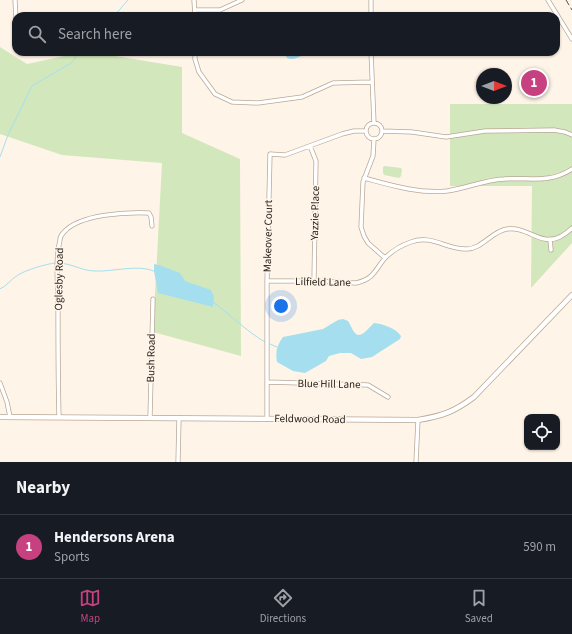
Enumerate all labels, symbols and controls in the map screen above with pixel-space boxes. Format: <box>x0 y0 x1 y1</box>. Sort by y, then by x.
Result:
search box <box>12 12 560 56</box>
icon: search <box>26 23 48 45</box>
text: Search here <box>58 24 132 45</box>
north arrow <box>476 68 512 104</box>
pin: 1 <box>521 68 547 98</box>
street label: Yazzie Place <box>307 185 323 241</box>
street label: Makeover Court <box>260 199 276 272</box>
street label: Oglesby Road <box>51 248 67 310</box>
street label: Lilfield Lane <box>295 274 352 290</box>
your location <box>271 296 291 316</box>
street label: Bush Road <box>143 333 159 383</box>
street label: Blue Hill Lane <box>297 376 361 392</box>
street label: Feldwood Road <box>274 411 346 427</box>
map controls <box>524 414 560 450</box>
button: locate <box>524 414 560 450</box>
text: Nearby <box>16 476 70 500</box>
text: Hendersons Arena <box>54 527 175 548</box>
text: 1 <box>26 538 32 556</box>
text: 590 m <box>523 538 556 556</box>
text: Sports <box>54 548 89 566</box>
tab: Map <box>79 587 101 626</box>
tab: Directions <box>260 587 306 626</box>
tab: Saved <box>465 587 493 626</box>

